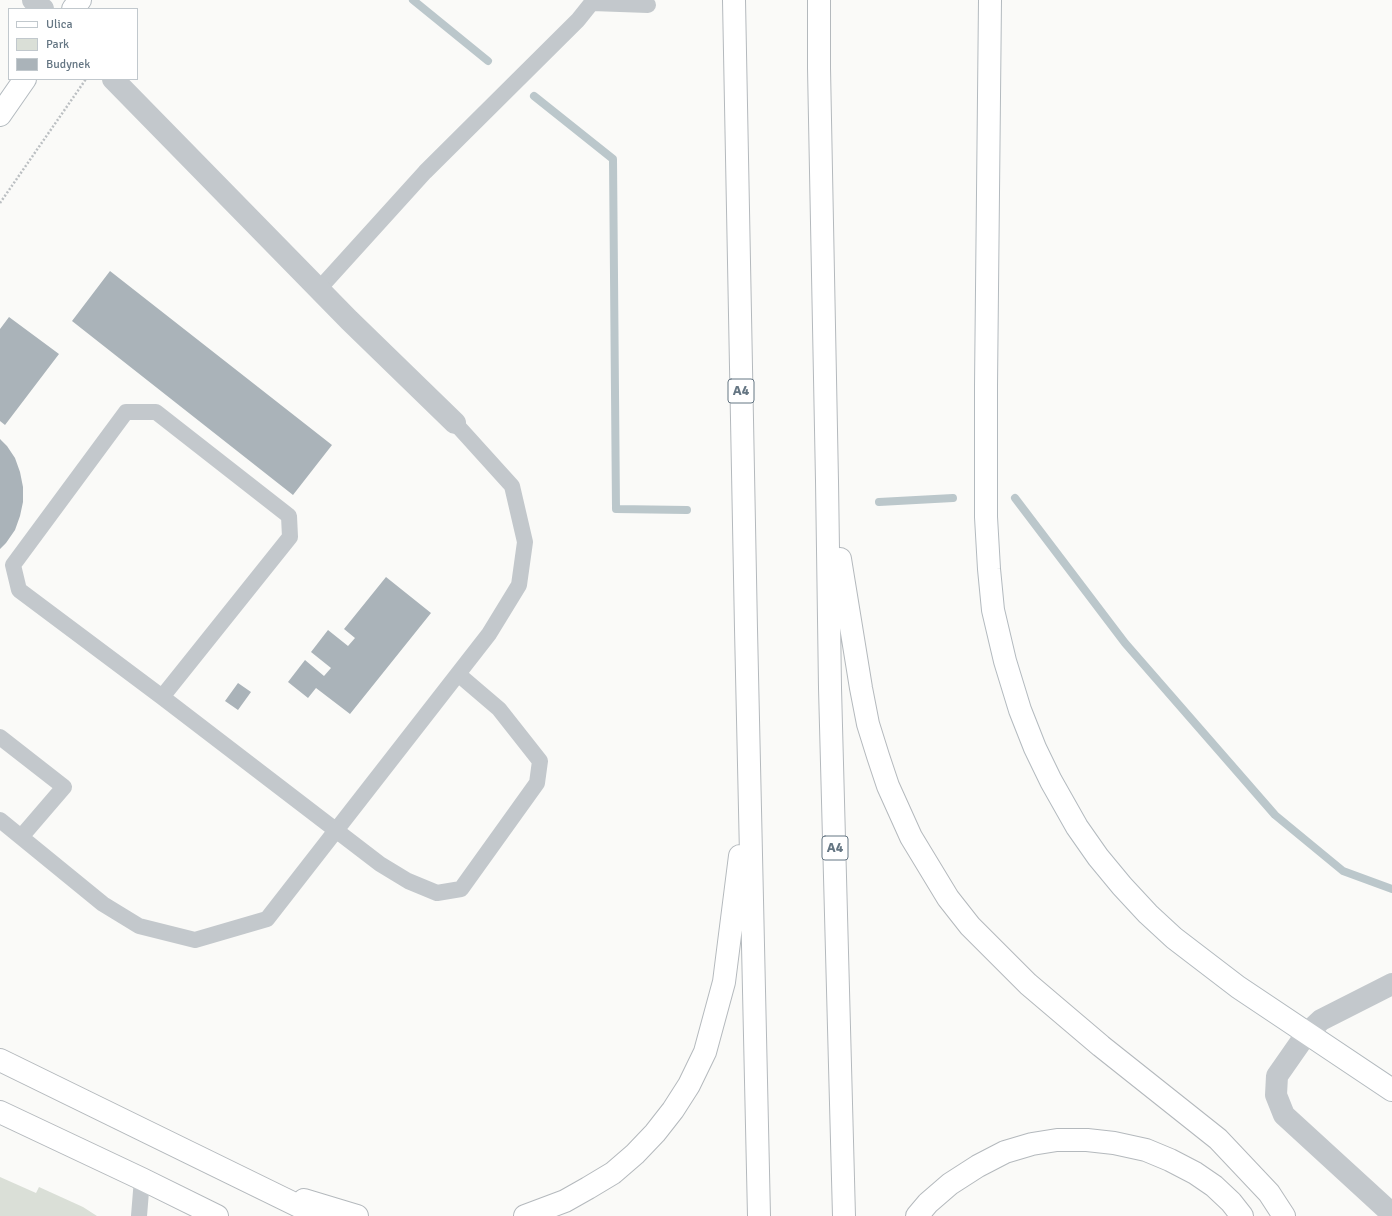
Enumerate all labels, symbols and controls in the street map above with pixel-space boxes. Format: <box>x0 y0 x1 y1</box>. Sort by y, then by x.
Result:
legend <box>8 8 138 80</box>
text: Ulica <box>46 17 73 32</box>
text: Park <box>46 37 69 52</box>
text: Budynek <box>46 57 90 72</box>
road number: A4 <box>728 379 754 403</box>
road number: A4 <box>822 836 848 860</box>

